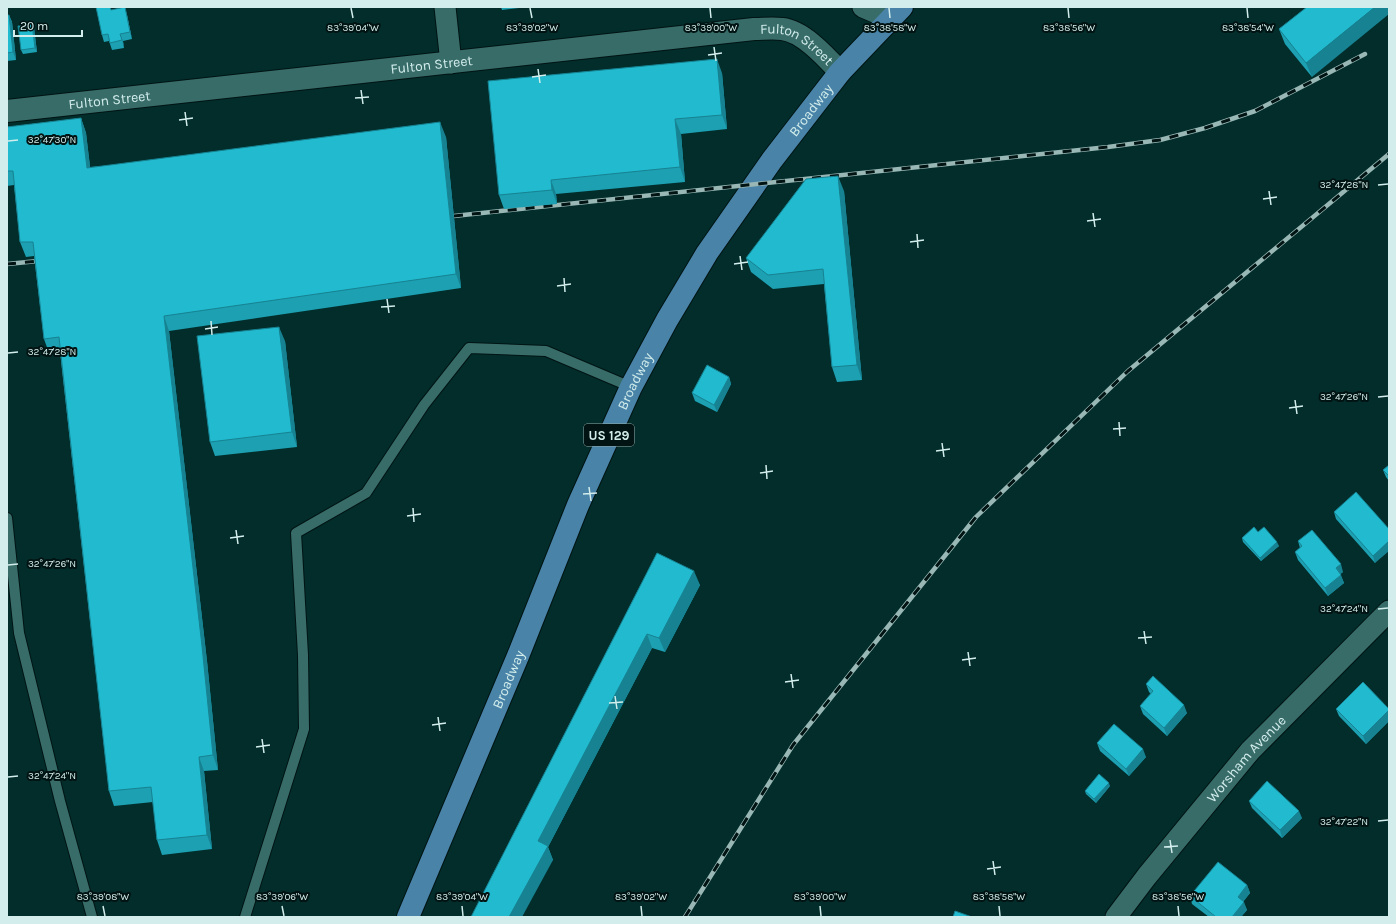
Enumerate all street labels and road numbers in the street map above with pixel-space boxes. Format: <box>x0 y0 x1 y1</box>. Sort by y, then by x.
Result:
street label: Fulton Street <box>760 21 837 69</box>
street label: Fulton Street <box>390 52 473 78</box>
street label: Broadway <box>786 80 837 140</box>
street label: Fulton Street <box>67 87 151 113</box>
street label: Broadway <box>614 349 657 413</box>
road number: US 129 <box>584 424 634 446</box>
street label: Broadway <box>489 647 529 711</box>
street label: Worsham Avenue <box>1203 712 1290 806</box>

